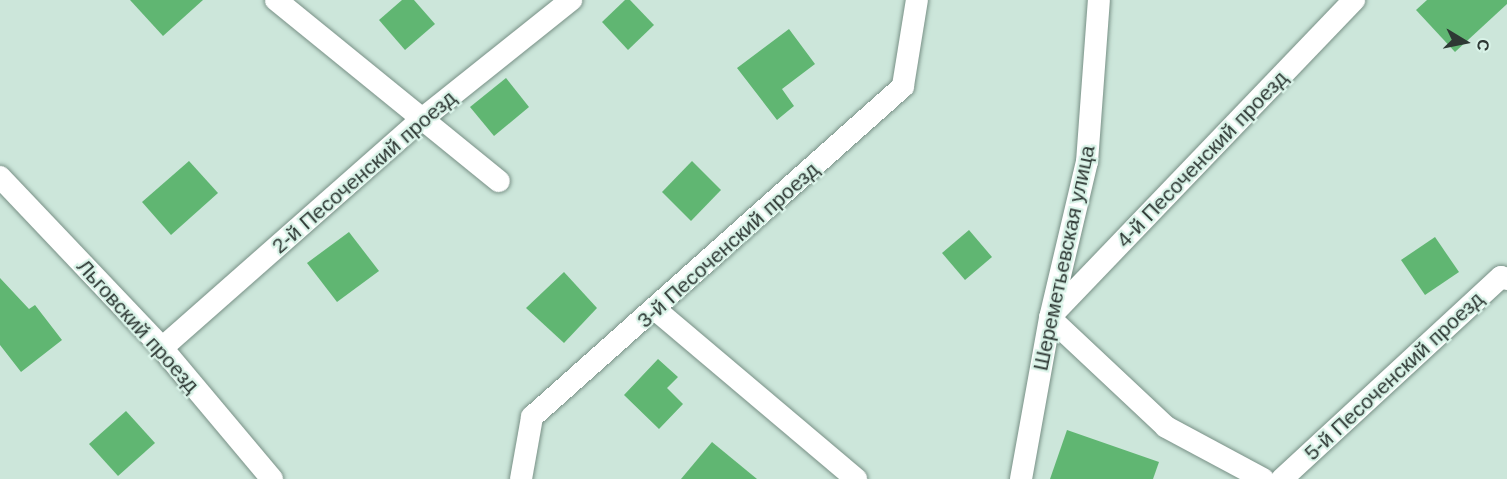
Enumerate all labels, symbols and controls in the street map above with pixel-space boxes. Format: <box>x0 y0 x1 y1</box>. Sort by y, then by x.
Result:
north arrow <box>1435 12 1495 72</box>
text: С <box>1474 38 1493 52</box>
street label: 4-й Песоченский проезд <box>1111 66 1293 252</box>
street label: 2-й Песоченский проезд <box>267 85 461 259</box>
street label: Шереметьевская улица <box>1028 143 1100 373</box>
street label: 3-й Песоченский проезд <box>632 157 824 333</box>
street label: Льговский проезд <box>71 254 205 398</box>
street label: 5-й Песоченский проезд <box>1299 286 1489 466</box>

